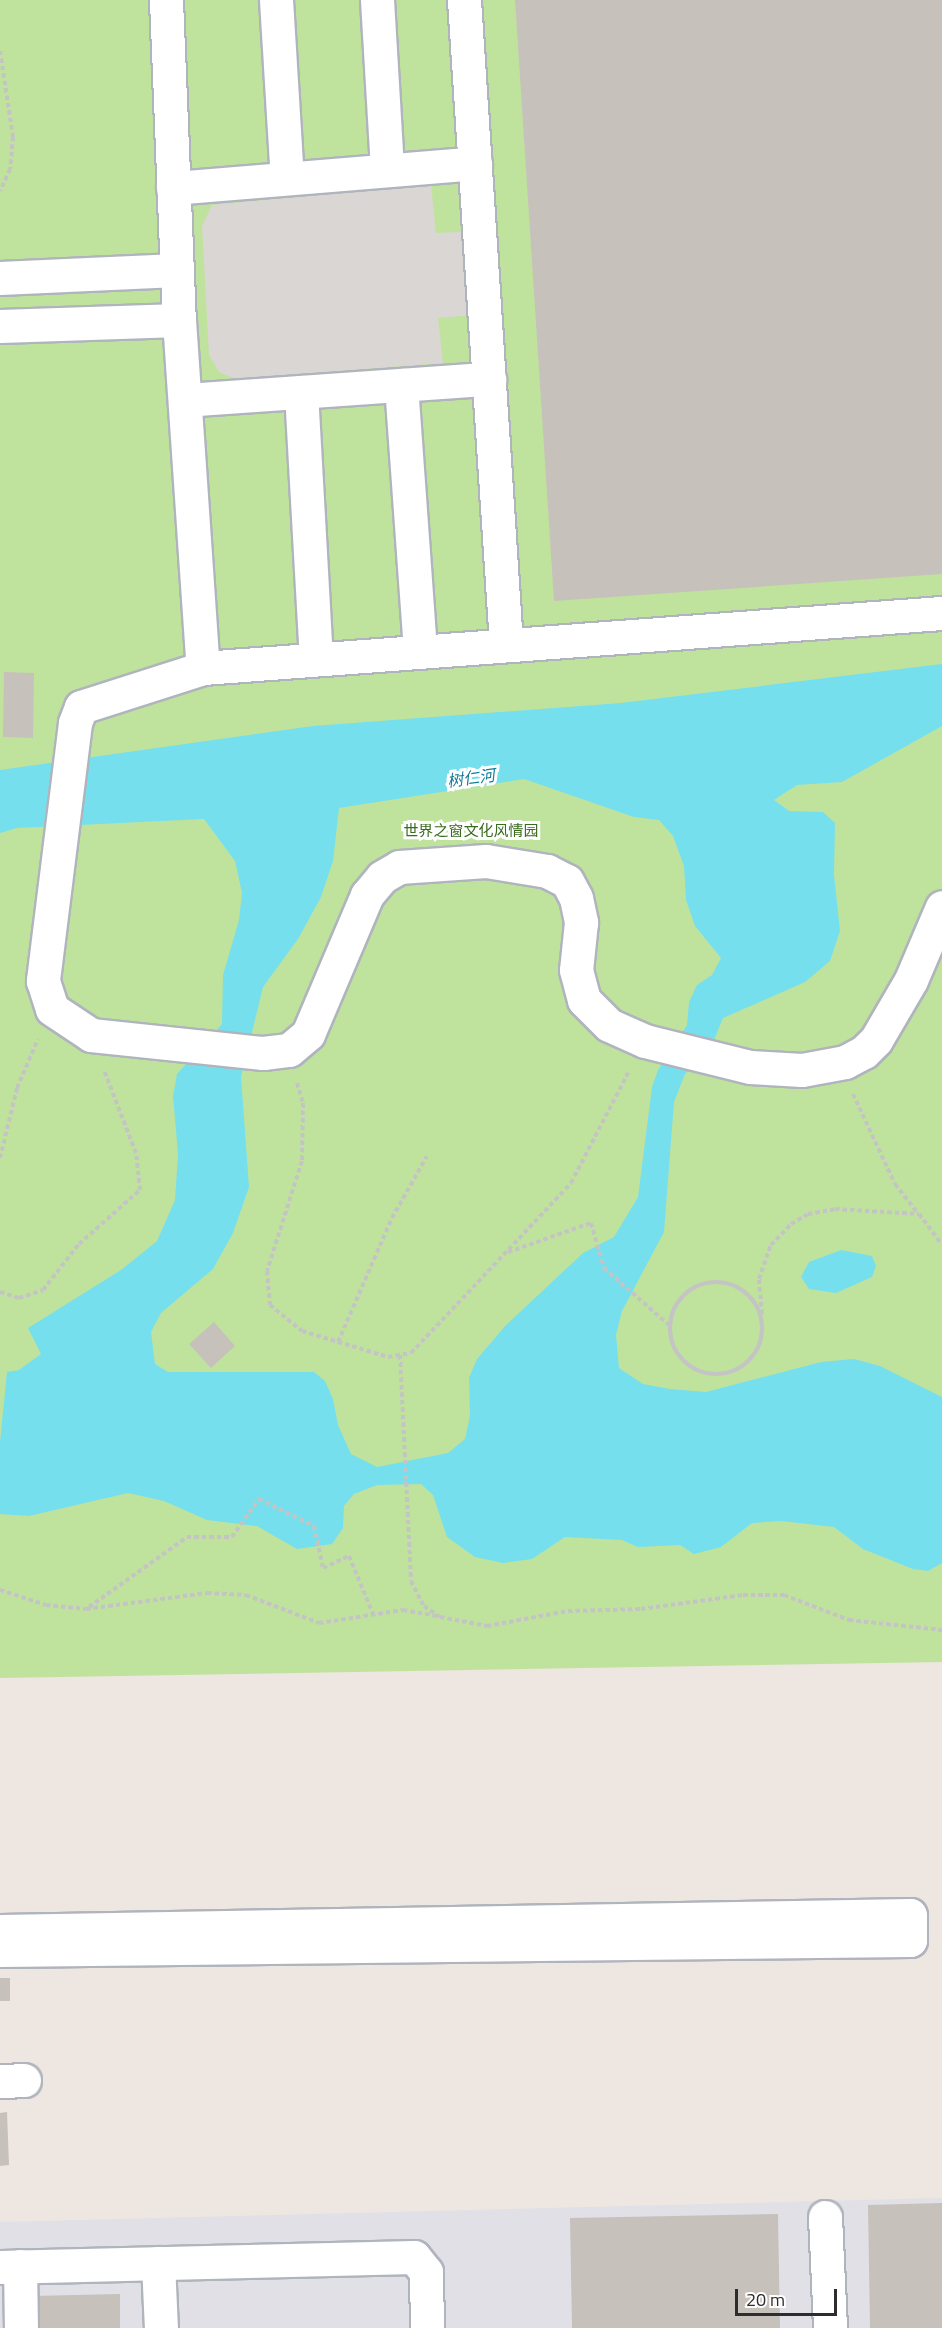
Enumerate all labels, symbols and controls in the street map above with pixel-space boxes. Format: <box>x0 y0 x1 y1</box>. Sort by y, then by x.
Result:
water label: 树仁河 <box>446 765 496 791</box>
park label: 世界之窗文化风情园 <box>404 822 538 840</box>
scale bar <box>738 2277 840 2315</box>
text: 20 m <box>746 2286 785 2313</box>

